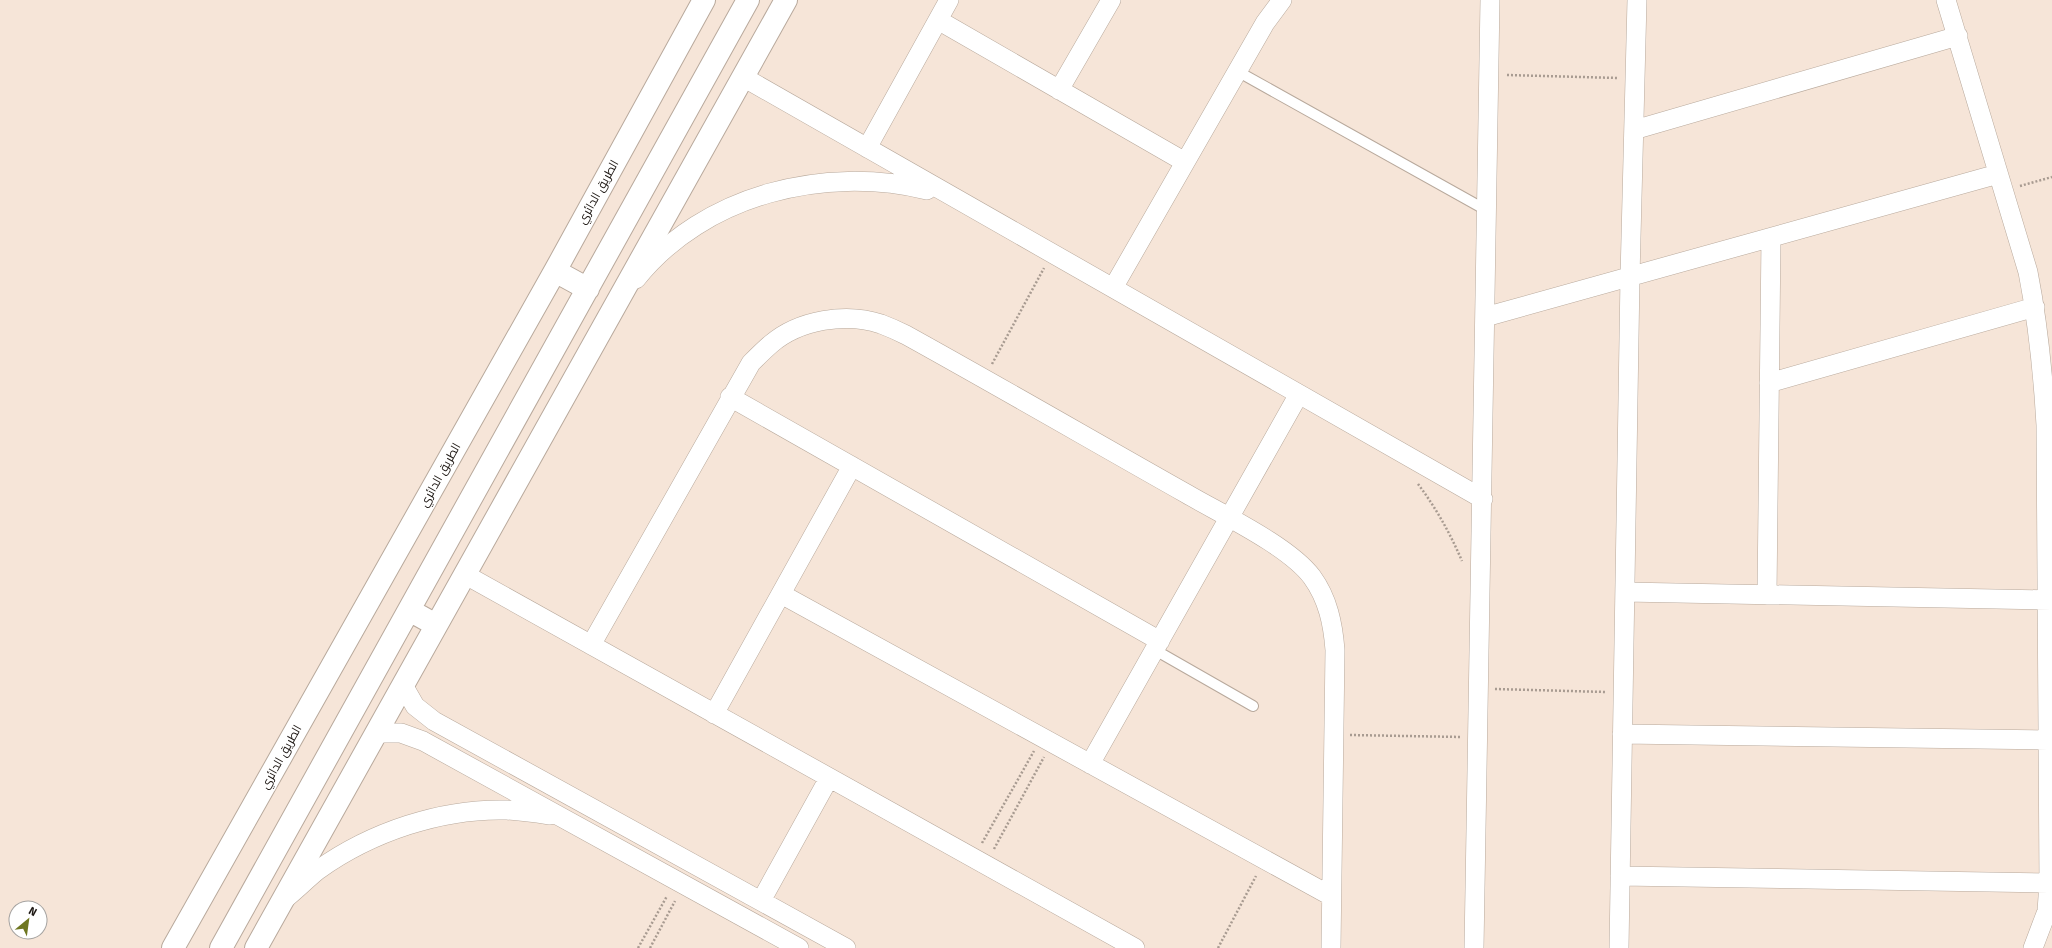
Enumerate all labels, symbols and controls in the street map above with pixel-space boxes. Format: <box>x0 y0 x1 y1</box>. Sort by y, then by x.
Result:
street label: الطريق الدائري <box>575 158 624 228</box>
street label: الطريق الدائري <box>417 441 466 511</box>
street label: الطريق الدائري <box>258 723 307 793</box>
north arrow <box>8 900 48 940</box>
text: N <box>26 904 39 919</box>

